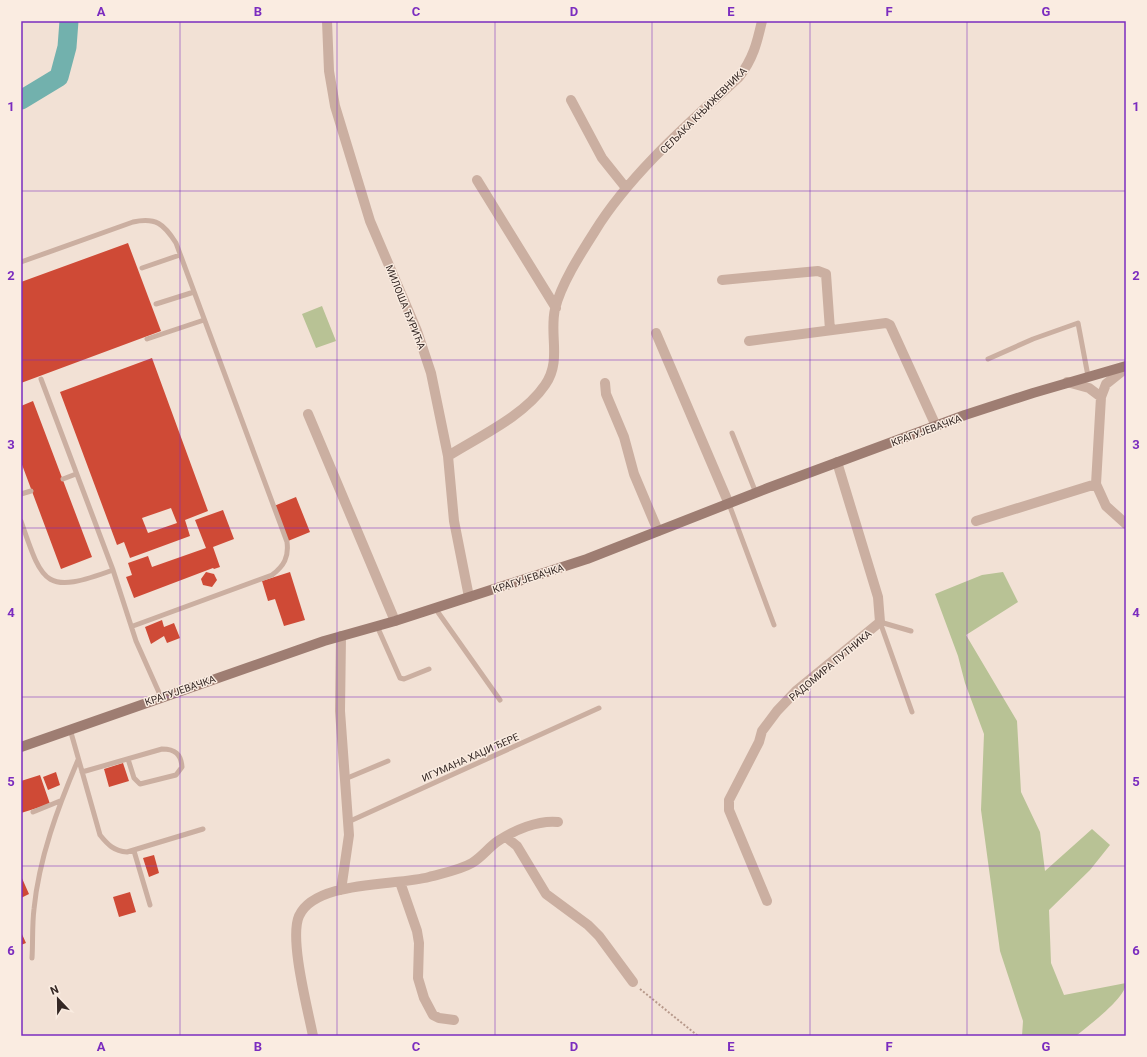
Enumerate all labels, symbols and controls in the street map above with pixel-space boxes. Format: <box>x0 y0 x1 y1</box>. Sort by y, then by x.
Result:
text: A <box>97 4 106 19</box>
text: B <box>254 4 262 19</box>
text: C <box>412 4 421 19</box>
text: D <box>570 4 578 19</box>
text: E <box>727 4 735 19</box>
text: F <box>885 4 893 19</box>
text: G <box>1042 4 1051 19</box>
street label: СЕЉАКА КЊИЖЕВНИКА <box>658 65 749 156</box>
text: 1 <box>7 99 15 114</box>
text: 1 <box>1132 99 1140 114</box>
street label: МИЛОША ЂУРИЋА <box>384 263 428 351</box>
text: 2 <box>7 268 15 283</box>
text: 2 <box>1132 268 1140 283</box>
street label: КРАГУЈЕВАЧКА <box>890 412 963 448</box>
text: 3 <box>7 437 15 452</box>
text: 3 <box>1132 437 1140 452</box>
street label: КРАГУЈЕВАЧКА <box>491 562 565 595</box>
text: 4 <box>7 605 15 620</box>
text: 4 <box>1132 605 1140 620</box>
street label: РАДОМИРА ПУТНИКА <box>787 628 874 703</box>
street label: КРАГУЈЕВАЧКА <box>143 673 217 708</box>
street label: ИГУМАНА ХАЏИ ЂЕРЕ <box>420 731 521 784</box>
text: 5 <box>7 774 15 789</box>
text: 5 <box>1132 774 1140 789</box>
text: 6 <box>7 943 15 958</box>
text: 6 <box>1132 943 1140 958</box>
north arrow <box>38 979 78 1019</box>
text: N <box>48 983 61 998</box>
text: A <box>97 1039 106 1054</box>
text: B <box>254 1039 262 1054</box>
text: C <box>412 1039 421 1054</box>
text: D <box>570 1039 578 1054</box>
text: E <box>727 1039 735 1054</box>
text: F <box>885 1039 893 1054</box>
text: G <box>1042 1039 1051 1054</box>

